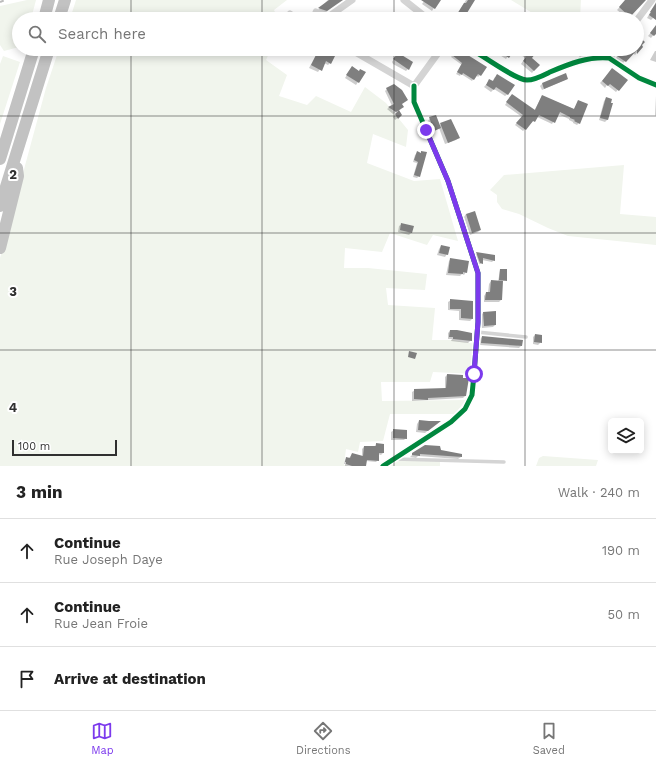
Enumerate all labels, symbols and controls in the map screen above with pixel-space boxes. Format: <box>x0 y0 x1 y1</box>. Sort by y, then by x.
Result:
search box <box>12 12 644 56</box>
icon: search <box>26 23 48 45</box>
text: Search here <box>58 25 146 43</box>
route end <box>417 121 435 139</box>
text: 2 <box>9 167 17 182</box>
text: 3 <box>9 284 17 299</box>
route start <box>465 365 483 383</box>
text: 4 <box>9 400 18 415</box>
map controls <box>608 418 644 454</box>
button: layers <box>608 418 644 454</box>
scale bar <box>12 438 117 457</box>
text: 100 m <box>18 440 50 453</box>
text: 3 min <box>16 482 62 502</box>
text: Walk · 240 m <box>558 485 640 500</box>
text: Continue <box>54 534 121 552</box>
icon: ahead <box>16 540 38 562</box>
text: 190 m <box>602 543 640 558</box>
text: Rue Joseph Daye <box>54 552 163 567</box>
text: Continue <box>54 598 121 616</box>
icon: ahead <box>16 604 38 626</box>
text: 50 m <box>608 607 640 622</box>
text: Rue Jean Froie <box>54 616 148 631</box>
icon: arrive <box>16 668 38 690</box>
text: Arrive at destination <box>54 670 206 688</box>
tab: Map <box>91 720 114 757</box>
tab: Directions <box>296 720 350 757</box>
tab: Saved <box>533 720 565 757</box>

